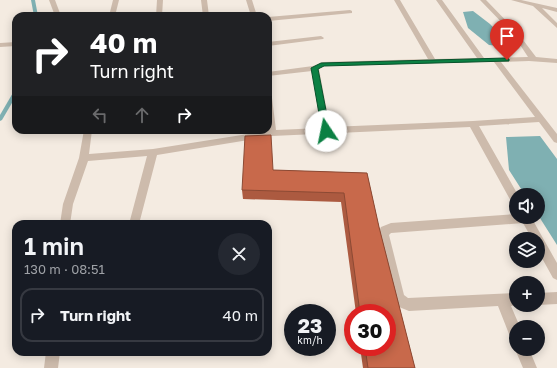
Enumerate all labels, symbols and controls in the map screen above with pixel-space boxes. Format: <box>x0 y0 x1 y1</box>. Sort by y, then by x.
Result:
pin <box>490 19 524 60</box>
icon: arrive <box>496 25 518 47</box>
text: 40 m <box>90 26 157 59</box>
icon: right <box>24 28 76 80</box>
text: Turn right <box>90 60 174 82</box>
icon: left <box>89 104 111 126</box>
icon: ahead <box>131 104 153 126</box>
icon: right <box>173 104 195 126</box>
position arrow <box>305 110 347 152</box>
map controls <box>509 188 545 356</box>
button: sound <box>509 188 545 224</box>
text: 1 min <box>24 231 84 260</box>
button: layers <box>509 232 545 268</box>
button: close <box>218 233 260 275</box>
text: 130 m · 08:51 <box>24 261 105 277</box>
button: + <box>509 276 545 312</box>
icon: right <box>26 304 48 326</box>
speed limit sign: 30 <box>344 304 396 356</box>
text: Turn right <box>60 306 131 324</box>
text: 40 m <box>223 306 258 324</box>
text: 23 <box>298 313 322 337</box>
button: − <box>509 320 545 356</box>
text: km/h <box>297 334 323 346</box>

